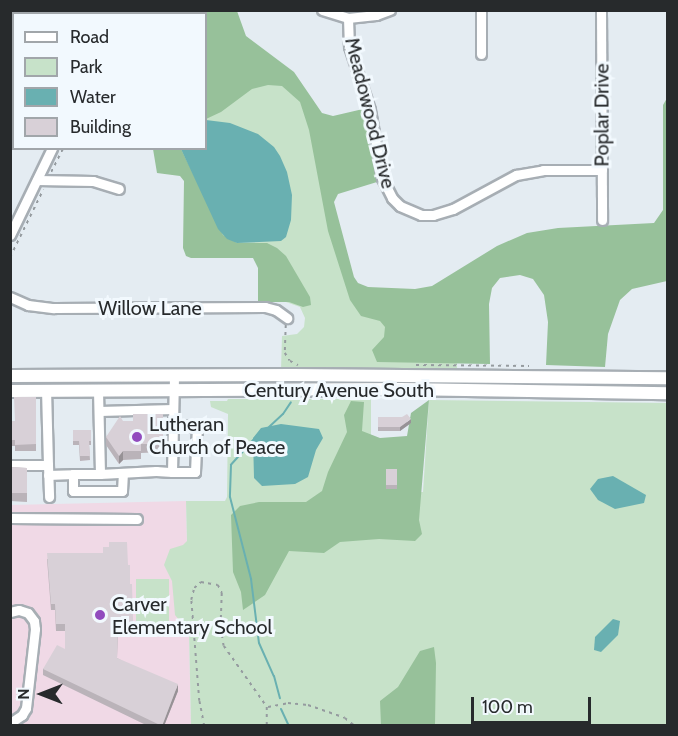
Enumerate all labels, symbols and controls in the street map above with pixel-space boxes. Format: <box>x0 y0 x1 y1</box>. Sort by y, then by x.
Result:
legend <box>12 12 207 150</box>
text: Road <box>70 26 109 48</box>
street label: Meadowood Drive <box>340 35 400 191</box>
text: Park <box>70 56 102 78</box>
street label: Poplar Drive <box>590 63 614 167</box>
text: Water <box>70 86 116 108</box>
text: Building <box>70 116 131 138</box>
street label: Willow Lane <box>98 296 202 320</box>
street label: Century Avenue South <box>244 378 434 402</box>
place label: Lutheran Church of Peace <box>149 413 285 460</box>
marker: Lutheran Church of Peace <box>130 430 144 444</box>
place label: Carver Elementary School <box>112 592 272 639</box>
marker: Carver Elementary School <box>93 608 107 622</box>
north arrow <box>12 664 72 724</box>
scale bar <box>474 685 594 723</box>
text: N <box>14 688 33 700</box>
text: 100 m <box>482 696 533 718</box>

